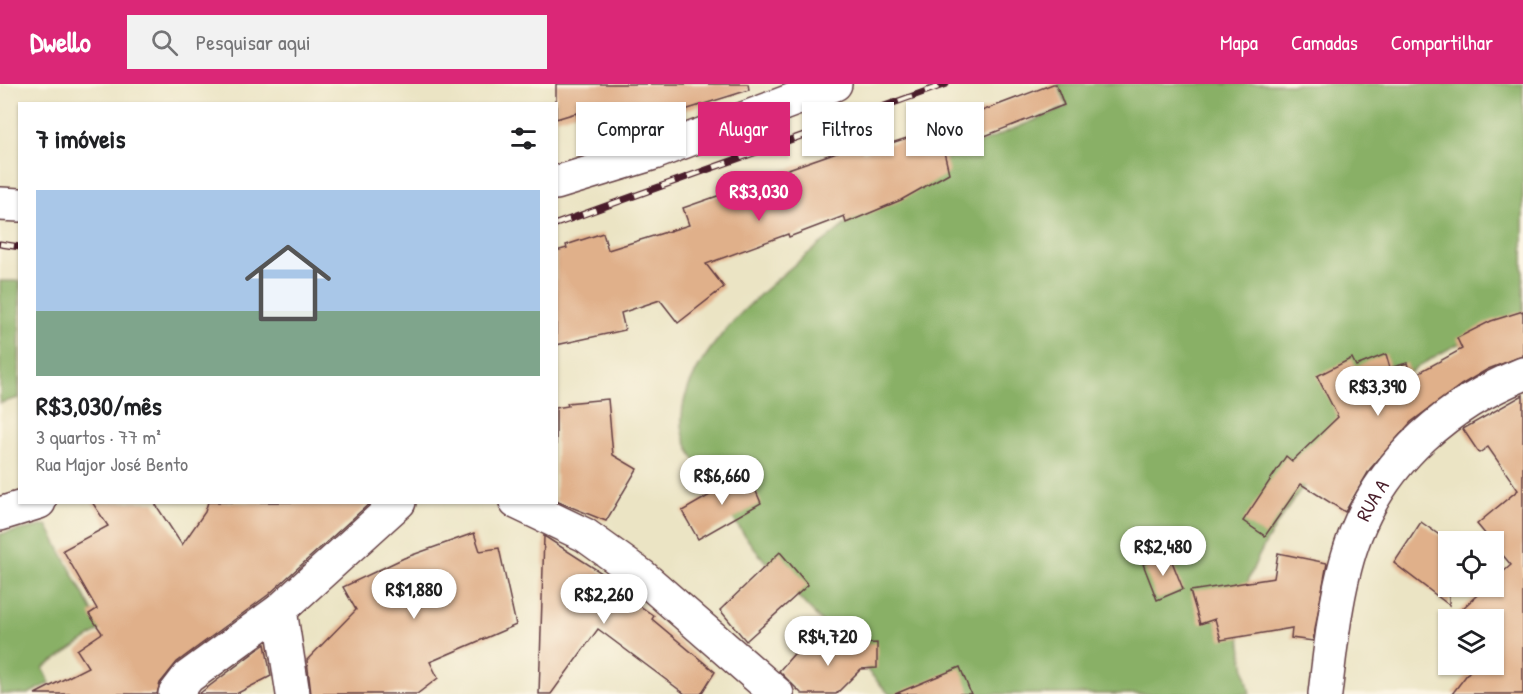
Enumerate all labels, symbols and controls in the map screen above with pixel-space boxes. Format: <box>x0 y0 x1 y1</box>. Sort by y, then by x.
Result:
search box <box>127 15 547 69</box>
text: Dwello <box>30 23 91 61</box>
icon: search <box>148 26 181 59</box>
text: Pesquisar aqui <box>196 27 311 57</box>
text: Mapa <box>1220 28 1258 57</box>
text: Camadas <box>1291 28 1358 57</box>
text: Compartilhar <box>1391 28 1493 57</box>
chip: Comprar <box>576 102 686 156</box>
chip: Alugar <box>698 102 790 156</box>
chip: Filtros <box>802 102 894 156</box>
chip: Novo <box>906 102 984 156</box>
text: 7 imóveis <box>36 121 125 156</box>
icon: filters <box>507 122 540 155</box>
pin: R$3,030 <box>704 171 814 222</box>
text: R$3,030 <box>729 177 789 204</box>
icon: home <box>234 229 342 337</box>
pin: R$3,390 <box>1323 366 1433 417</box>
text: R$3,390 <box>1349 372 1407 399</box>
text: R$3,030/mês <box>36 388 162 423</box>
text: 3 quartos · 77 m² <box>36 423 161 450</box>
text: Rua Major José Bento <box>36 450 188 477</box>
pin: R$6,660 <box>667 455 777 506</box>
text: R$6,660 <box>694 461 750 488</box>
street label: RUA A <box>1349 473 1395 525</box>
pin: R$2,480 <box>1108 526 1218 577</box>
map controls <box>1438 531 1504 675</box>
button: locate <box>1438 531 1504 597</box>
text: R$2,480 <box>1134 532 1192 559</box>
pin: R$1,880 <box>359 569 469 620</box>
pin: R$2,260 <box>549 574 659 625</box>
text: R$1,880 <box>386 575 442 602</box>
text: R$2,260 <box>575 580 633 607</box>
button: layers <box>1438 609 1504 675</box>
pin: R$4,720 <box>773 616 883 667</box>
text: R$4,720 <box>799 622 857 649</box>

